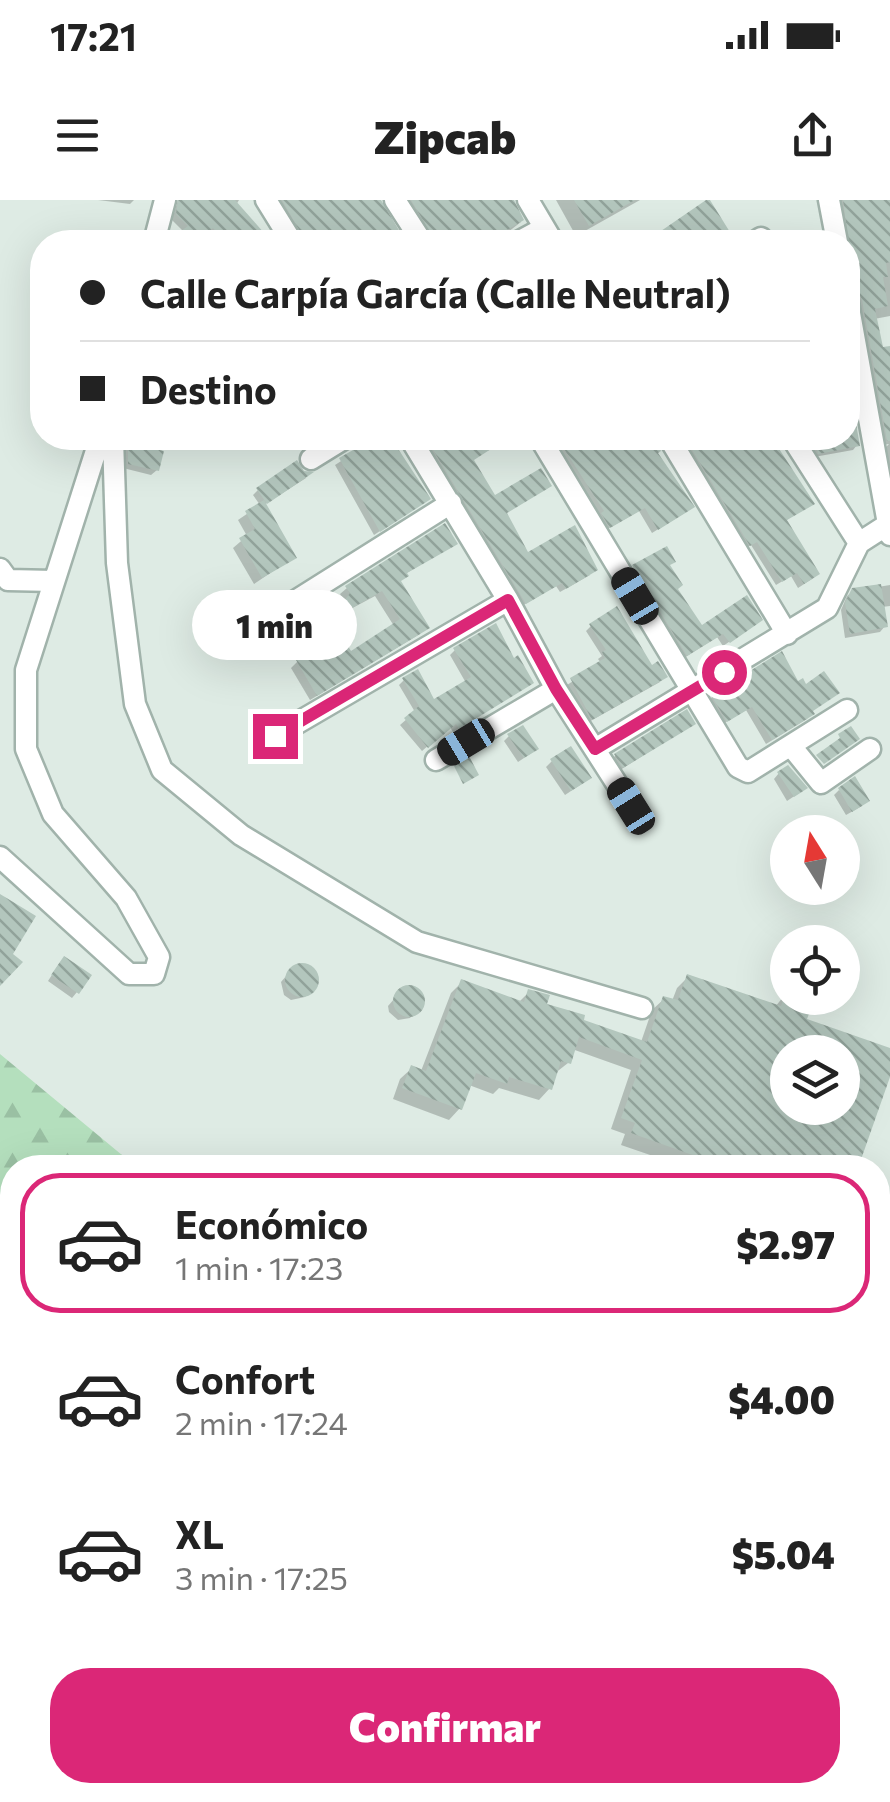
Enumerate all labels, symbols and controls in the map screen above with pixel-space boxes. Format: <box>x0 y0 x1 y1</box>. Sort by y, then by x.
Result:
text: 17:21 <box>50 12 137 59</box>
icon: menu <box>50 108 105 163</box>
text: Zipcab <box>374 108 516 163</box>
icon: share <box>785 108 840 163</box>
text: Calle Carpía García (Calle Neutral) <box>140 269 731 316</box>
text: Destino <box>140 365 277 412</box>
car <box>607 563 663 629</box>
callout: 1 min <box>192 591 358 661</box>
text: 1 min <box>236 605 313 645</box>
route start <box>702 650 747 695</box>
route end <box>253 714 298 759</box>
car <box>433 714 499 770</box>
car <box>602 773 660 839</box>
north arrow <box>770 815 860 905</box>
map controls <box>770 815 860 1125</box>
button: locate <box>770 925 860 1015</box>
button: layers <box>770 1035 860 1125</box>
icon: car <box>55 1198 145 1288</box>
text: Económico <box>175 1200 368 1247</box>
text: $2.97 <box>736 1220 835 1267</box>
text: 1 min · 17:23 <box>175 1247 343 1287</box>
icon: car <box>55 1353 145 1443</box>
text: Confort <box>175 1355 315 1402</box>
text: $4.00 <box>728 1375 835 1422</box>
text: 2 min · 17:24 <box>175 1402 348 1442</box>
icon: car <box>55 1508 145 1598</box>
text: XL <box>175 1510 224 1557</box>
text: $5.04 <box>732 1530 835 1577</box>
text: 3 min · 17:25 <box>175 1557 348 1597</box>
button: Confirmar <box>50 1668 840 1783</box>

